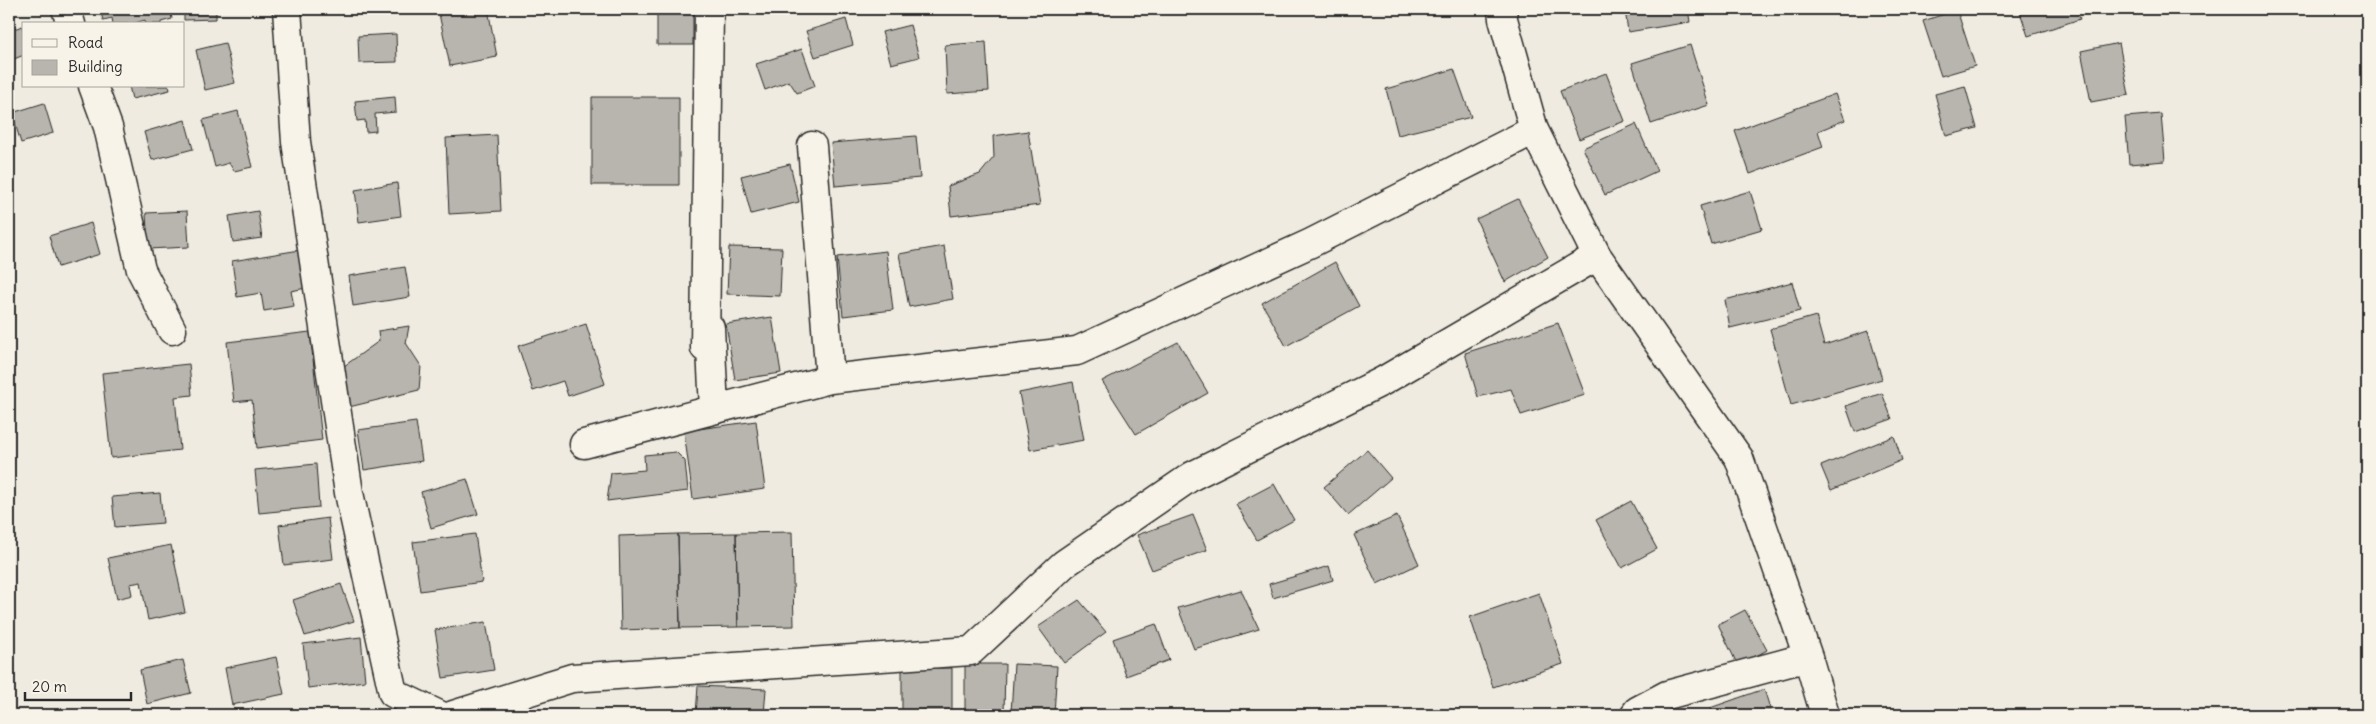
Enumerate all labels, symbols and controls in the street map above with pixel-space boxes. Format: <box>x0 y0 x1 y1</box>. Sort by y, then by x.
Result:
legend <box>22 22 185 88</box>
text: Road <box>68 33 103 52</box>
text: Building <box>68 57 123 76</box>
scale bar <box>25 669 131 701</box>
text: 20 m <box>32 677 67 696</box>

